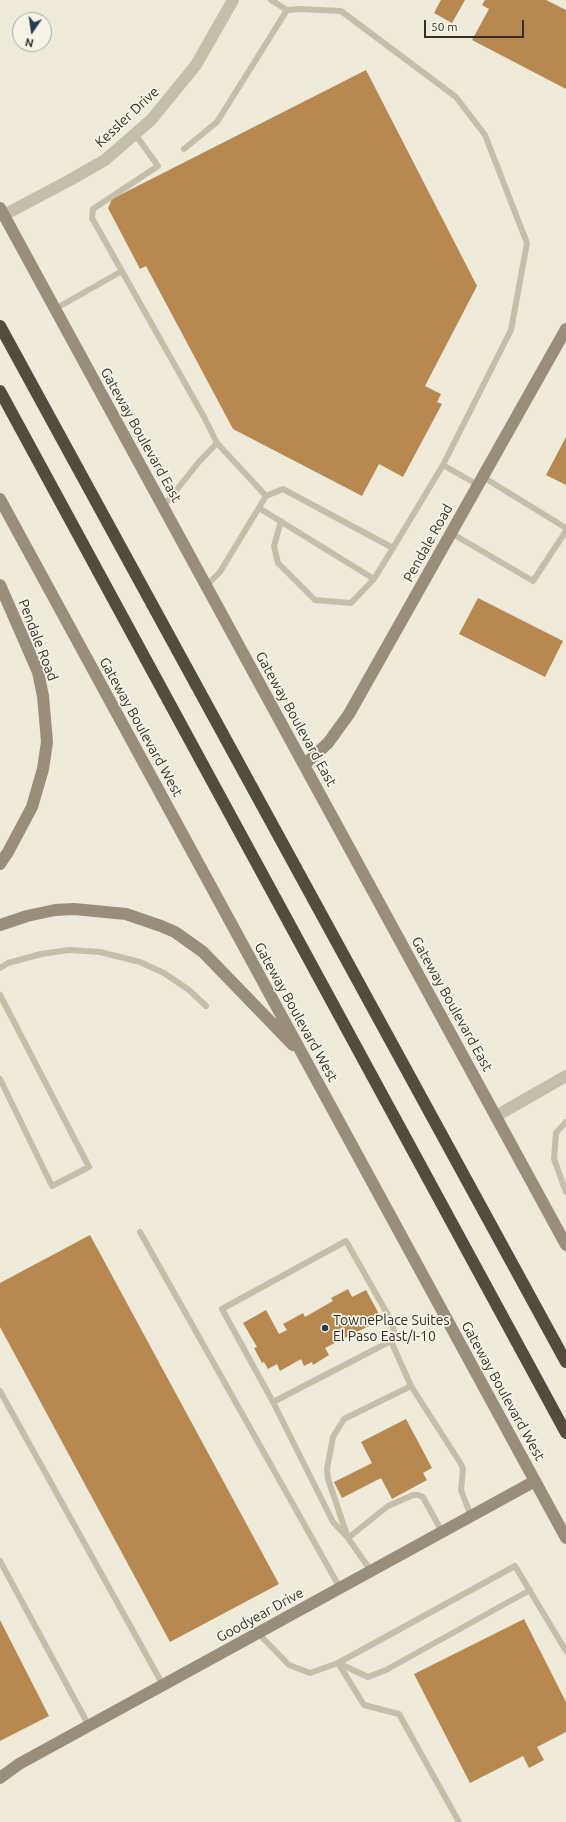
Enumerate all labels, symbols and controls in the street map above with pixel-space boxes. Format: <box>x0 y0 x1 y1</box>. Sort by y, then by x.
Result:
north arrow <box>12 12 52 52</box>
scale bar <box>426 12 526 38</box>
text: 50 m <box>431 20 458 33</box>
text: N <box>24 36 35 49</box>
street label: Kessler Drive <box>92 83 162 151</box>
street label: Gateway Boulevard East <box>97 365 185 505</box>
street label: Pendale Road <box>400 501 456 585</box>
street label: Pendale Road <box>15 597 61 683</box>
street label: Gateway Boulevard East <box>252 649 340 789</box>
street label: Gateway Boulevard West <box>96 654 186 800</box>
street label: Gateway Boulevard East <box>408 934 496 1074</box>
street label: Gateway Boulevard West <box>251 939 341 1085</box>
place label: TownePlace Suites El Paso East/I-10 <box>333 1312 450 1344</box>
street label: Gateway Boulevard West <box>458 1318 548 1464</box>
marker: TownePlace Suites El Paso East/I-10 <box>320 1323 330 1333</box>
street label: Goodyear Drive <box>213 1584 307 1646</box>

